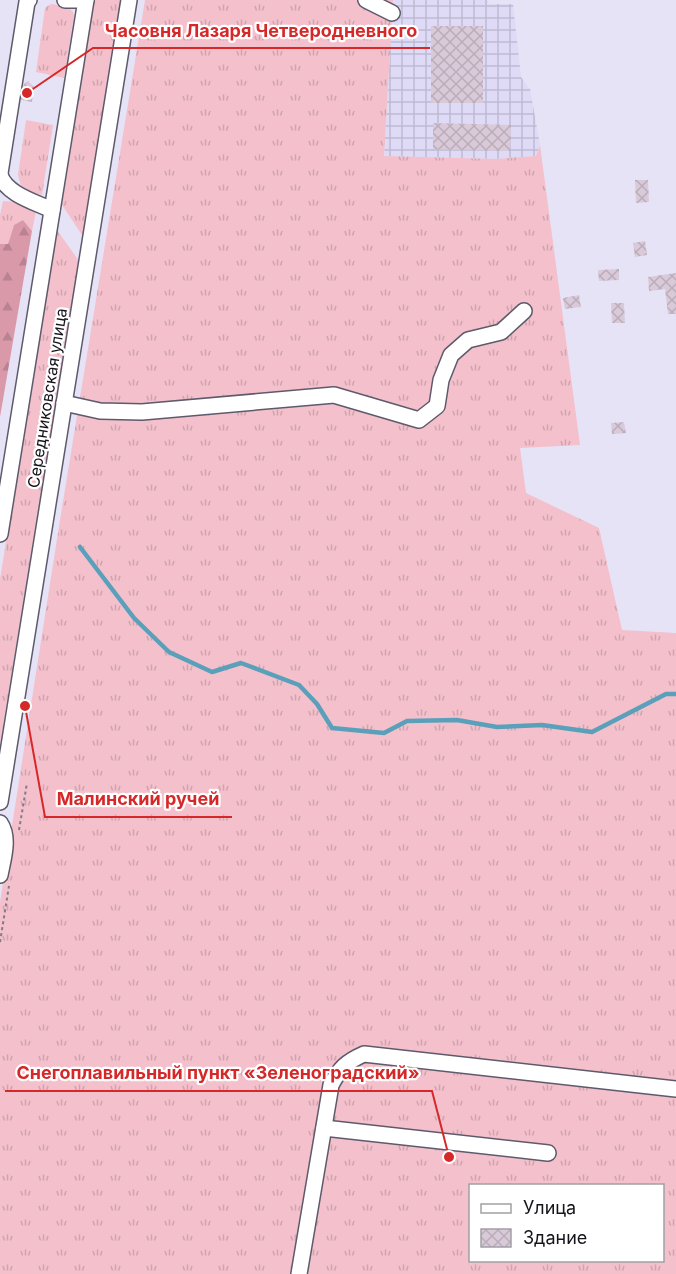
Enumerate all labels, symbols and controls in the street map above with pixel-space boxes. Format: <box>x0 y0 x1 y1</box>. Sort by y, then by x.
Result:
callout: Часовня Лазаря Четверодневного <box>93 12 430 48</box>
text: Часовня Лазаря Четверодневного <box>105 20 417 41</box>
street label: Середниковская улица <box>23 307 71 489</box>
callout: Малинский ручей <box>45 781 232 817</box>
text: Малинский ручей <box>57 788 219 809</box>
callout: Снегоплавильный пункт «Зеленоградский» <box>5 1055 432 1091</box>
text: Снегоплавильный пункт «Зеленоградский» <box>16 1062 420 1083</box>
legend <box>469 1184 664 1262</box>
text: Улица <box>523 1197 576 1218</box>
text: Здание <box>523 1227 587 1248</box>

